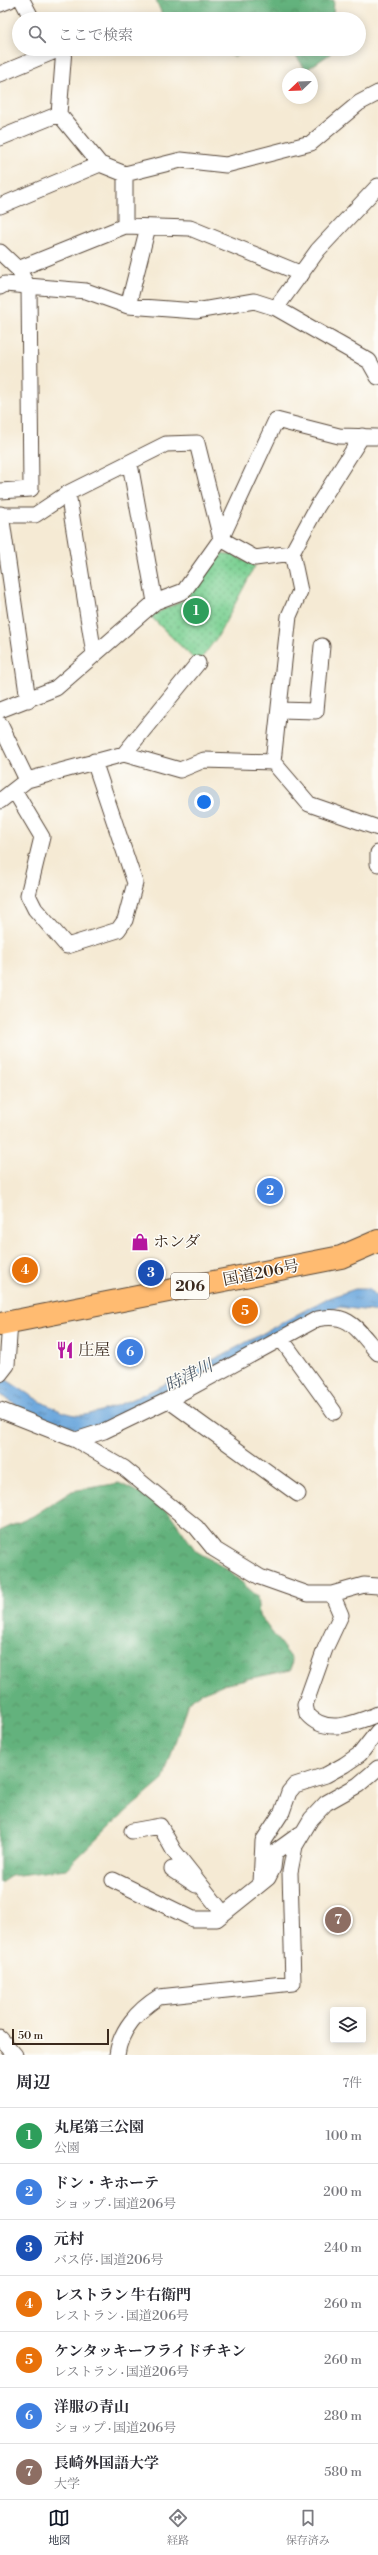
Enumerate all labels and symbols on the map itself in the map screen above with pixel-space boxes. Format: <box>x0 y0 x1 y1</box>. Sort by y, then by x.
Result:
north arrow <box>282 68 318 104</box>
pin: 1 <box>183 596 209 626</box>
your location <box>194 792 214 812</box>
pin: 2 <box>257 1176 283 1206</box>
shop icon: ホンダ <box>130 1232 150 1252</box>
place label: ホンダ <box>153 1232 200 1252</box>
pin: 4 <box>12 1255 38 1285</box>
street label: 国道206号 <box>221 1256 301 1290</box>
pin: 3 <box>138 1258 164 1288</box>
road number: 206 <box>171 1273 209 1299</box>
pin: 5 <box>232 1296 258 1326</box>
pin: 6 <box>117 1337 143 1367</box>
restaurant icon: 庄屋 <box>55 1340 75 1360</box>
place label: 庄屋 <box>78 1340 110 1360</box>
water label: 時津川 <box>161 1354 219 1397</box>
pin: 7 <box>325 1905 351 1935</box>
scale bar <box>12 2027 109 2046</box>

